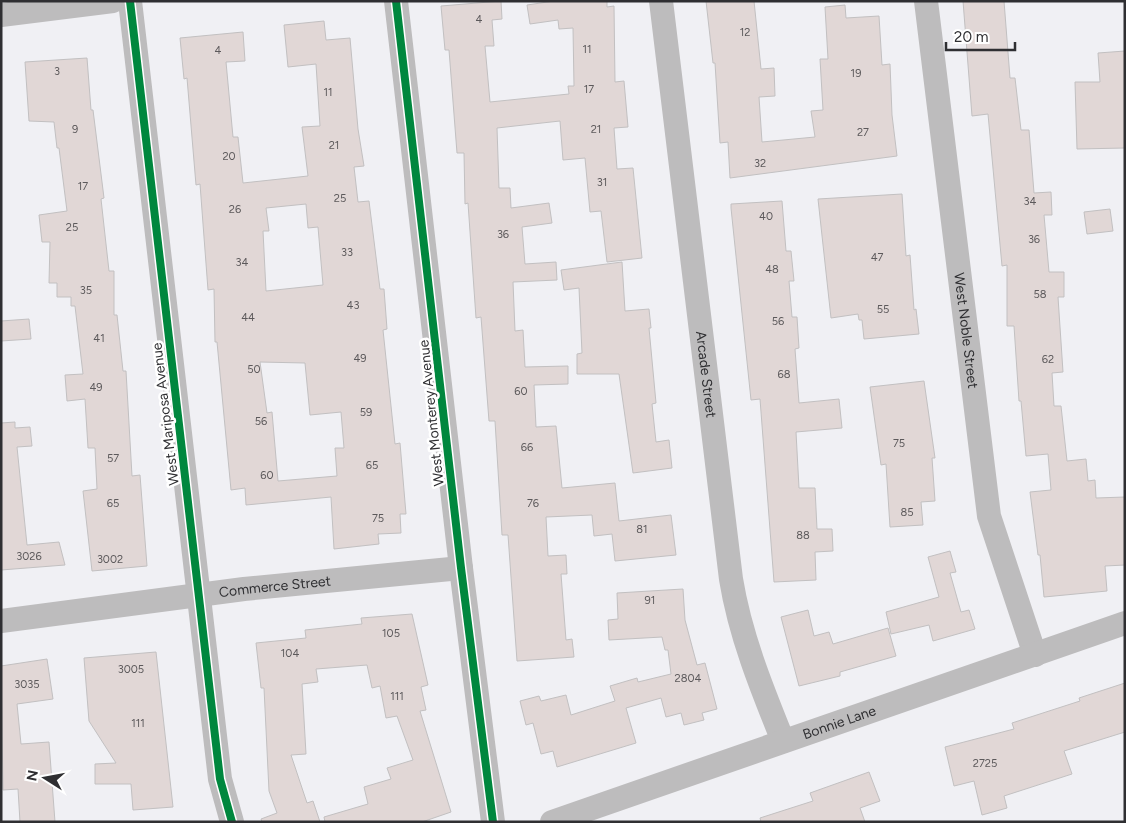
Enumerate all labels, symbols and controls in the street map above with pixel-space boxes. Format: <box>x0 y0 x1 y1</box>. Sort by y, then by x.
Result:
house number: 4 <box>476 13 483 26</box>
scale bar <box>946 20 1015 52</box>
house number: 12 <box>740 26 750 39</box>
text: 20 m <box>954 28 988 46</box>
house number: 11 <box>582 43 592 56</box>
house number: 4 <box>215 44 222 57</box>
house number: 3 <box>54 65 60 78</box>
house number: 19 <box>851 67 861 80</box>
house number: 17 <box>584 83 594 96</box>
house number: 11 <box>323 86 333 99</box>
house number: 9 <box>72 123 78 136</box>
house number: 21 <box>591 123 601 136</box>
house number: 27 <box>857 126 869 139</box>
house number: 21 <box>329 139 339 152</box>
house number: 20 <box>222 150 236 163</box>
house number: 32 <box>754 157 766 170</box>
house number: 31 <box>597 176 607 189</box>
house number: 17 <box>78 180 88 193</box>
house number: 25 <box>334 192 346 205</box>
house number: 34 <box>1024 195 1037 208</box>
house number: 26 <box>229 203 241 216</box>
house number: 40 <box>759 210 773 223</box>
house number: 25 <box>66 221 78 234</box>
house number: 36 <box>497 228 509 241</box>
house number: 36 <box>1028 233 1040 246</box>
house number: 33 <box>341 246 353 259</box>
house number: 47 <box>871 251 883 264</box>
house number: 34 <box>236 256 249 269</box>
house number: 48 <box>765 263 779 276</box>
street label: West Noble Street <box>950 272 981 389</box>
house number: 35 <box>80 284 92 297</box>
house number: 58 <box>1033 288 1047 301</box>
house number: 43 <box>347 299 359 312</box>
house number: 55 <box>877 303 889 316</box>
house number: 44 <box>241 311 255 324</box>
house number: 56 <box>772 315 784 328</box>
street label: Arcade Street <box>692 330 719 419</box>
house number: 41 <box>93 332 105 345</box>
street label: West Monterey Avenue <box>415 339 448 487</box>
street label: West Mariposa Avenue <box>148 341 183 486</box>
house number: 49 <box>353 352 367 365</box>
house number: 62 <box>1042 353 1054 366</box>
house number: 50 <box>247 363 261 376</box>
house number: 68 <box>778 368 791 381</box>
house number: 49 <box>89 381 103 394</box>
house number: 60 <box>514 385 528 398</box>
house number: 59 <box>360 406 372 419</box>
house number: 56 <box>255 415 267 428</box>
house number: 75 <box>893 437 905 450</box>
house number: 66 <box>521 441 533 454</box>
house number: 57 <box>107 452 119 465</box>
house number: 65 <box>366 459 378 472</box>
house number: 60 <box>260 469 274 482</box>
house number: 65 <box>107 497 119 510</box>
house number: 76 <box>527 497 539 510</box>
house number: 85 <box>900 506 914 519</box>
house number: 75 <box>372 512 384 525</box>
house number: 81 <box>636 523 648 536</box>
house number: 88 <box>796 529 810 542</box>
house number: 3026 <box>16 550 42 563</box>
house number: 3002 <box>97 553 123 566</box>
street label: Commerce Street <box>218 573 332 601</box>
house number: 91 <box>645 594 655 607</box>
house number: 105 <box>382 627 400 640</box>
house number: 104 <box>281 647 299 660</box>
house number: 3005 <box>118 663 144 676</box>
house number: 2804 <box>675 672 702 685</box>
house number: 3035 <box>14 678 40 691</box>
house number: 111 <box>390 690 404 703</box>
street label: Bonnie Lane <box>800 702 879 743</box>
house number: 111 <box>131 717 145 730</box>
north arrow <box>20 753 70 803</box>
house number: 2725 <box>973 757 997 770</box>
text: N <box>23 769 42 783</box>

